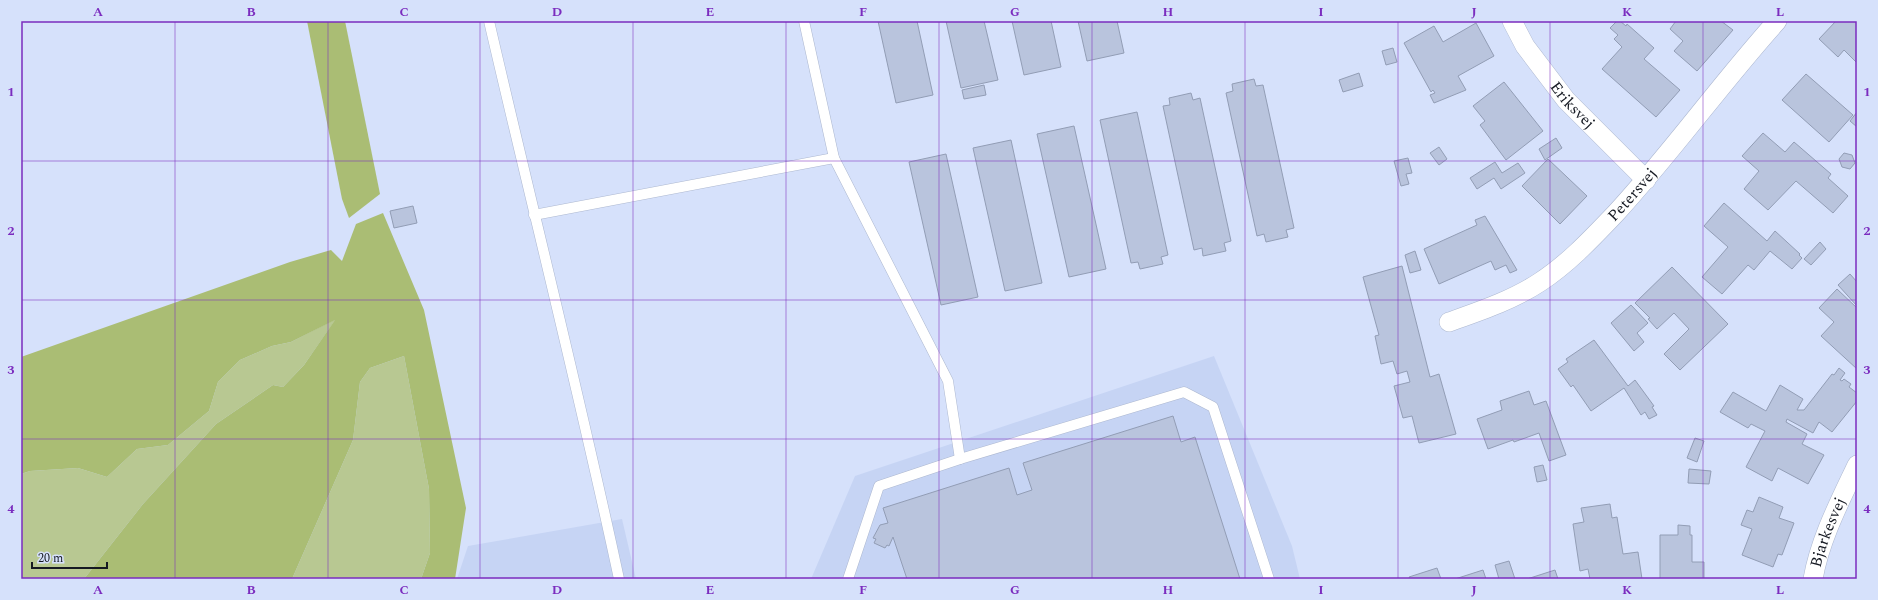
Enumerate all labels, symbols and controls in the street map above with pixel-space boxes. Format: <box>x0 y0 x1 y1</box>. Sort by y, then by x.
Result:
text: A <box>93 2 103 22</box>
text: B <box>246 2 256 22</box>
text: C <box>399 2 409 22</box>
text: D <box>552 2 562 22</box>
text: E <box>706 2 715 22</box>
text: F <box>859 2 867 22</box>
text: G <box>1010 2 1020 22</box>
text: H <box>1163 2 1174 22</box>
text: I <box>1318 2 1324 22</box>
text: J <box>1471 2 1477 22</box>
text: K <box>1622 2 1632 22</box>
text: L <box>1776 2 1784 22</box>
street label: Eriksvej <box>1544 76 1601 135</box>
text: 1 <box>7 82 15 102</box>
text: 1 <box>1863 82 1871 102</box>
street label: Petersvej <box>1602 162 1663 227</box>
text: 2 <box>7 221 15 241</box>
text: 2 <box>1863 221 1871 241</box>
text: 3 <box>7 360 15 380</box>
text: 3 <box>1863 360 1871 380</box>
street label: Bjarkesvej <box>1804 493 1852 570</box>
text: 4 <box>7 499 15 519</box>
text: 4 <box>1863 499 1871 519</box>
scale bar <box>32 544 107 570</box>
text: 20 m <box>38 549 63 568</box>
text: A <box>93 580 103 600</box>
text: B <box>246 580 256 600</box>
text: C <box>399 580 409 600</box>
text: D <box>552 580 562 600</box>
text: E <box>706 580 715 600</box>
text: F <box>859 580 867 600</box>
text: G <box>1010 580 1020 600</box>
text: H <box>1163 580 1174 600</box>
text: I <box>1318 580 1324 600</box>
text: J <box>1471 580 1477 600</box>
text: K <box>1622 580 1632 600</box>
text: L <box>1776 580 1784 600</box>

